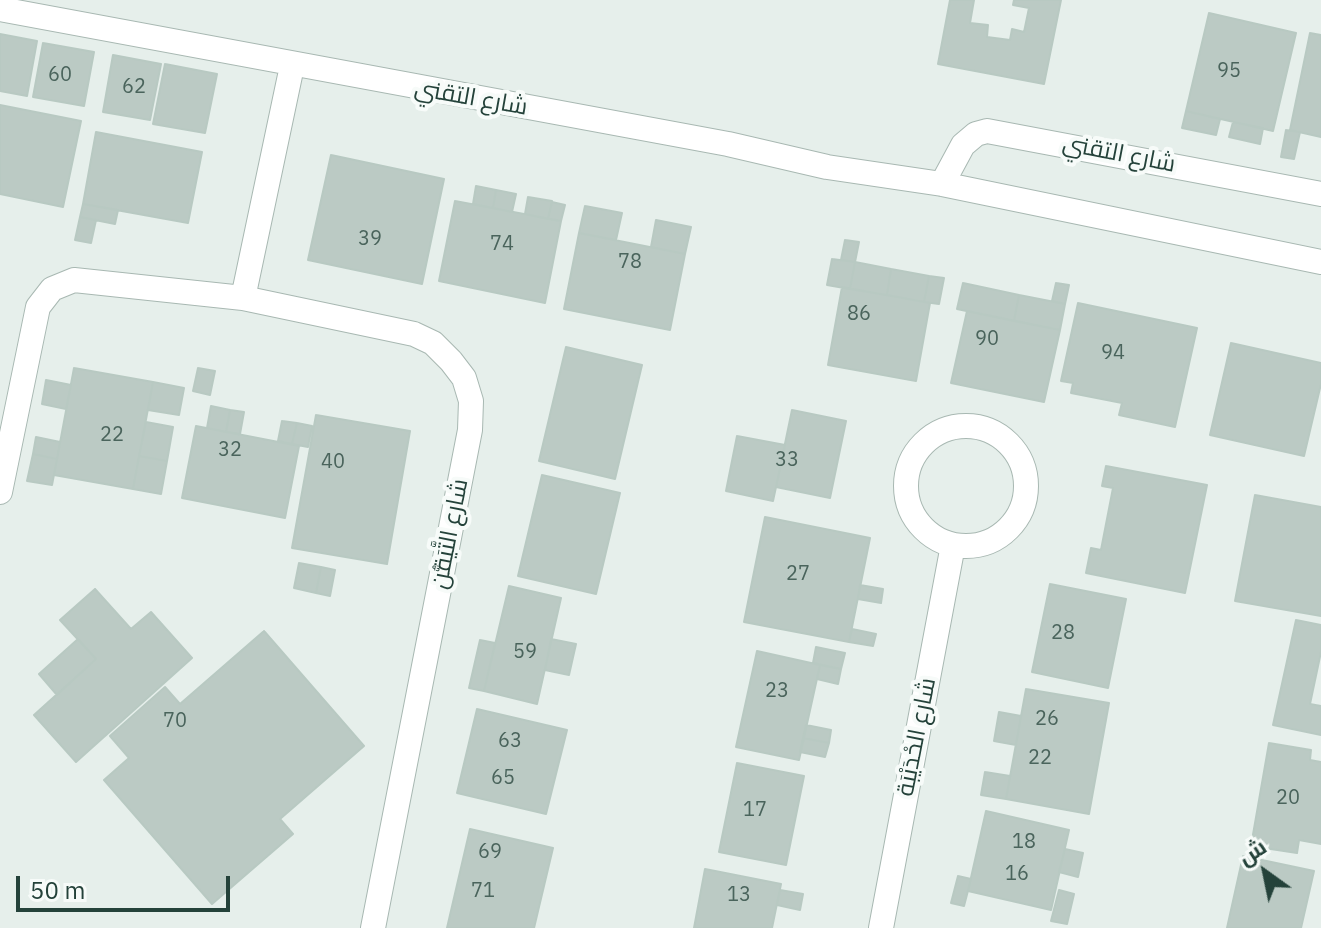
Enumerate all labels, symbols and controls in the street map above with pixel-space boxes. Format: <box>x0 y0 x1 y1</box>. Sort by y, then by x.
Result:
house number: 95 <box>1217 59 1241 83</box>
house number: 60 <box>48 63 72 87</box>
street label: شارع التقني <box>412 74 530 122</box>
house number: 62 <box>122 75 146 99</box>
street label: شارع التقني <box>1060 129 1178 179</box>
house number: 39 <box>358 227 382 251</box>
house number: 74 <box>490 232 514 256</box>
house number: 78 <box>618 250 642 274</box>
house number: 86 <box>847 302 871 326</box>
house number: 90 <box>975 327 999 351</box>
house number: 94 <box>1101 341 1125 365</box>
house number: 22 <box>100 423 124 447</box>
house number: 32 <box>218 438 242 462</box>
house number: 33 <box>775 448 799 472</box>
house number: 40 <box>321 450 345 474</box>
street label: شارع التَّيَقُّن <box>425 477 475 591</box>
house number: 27 <box>786 562 810 586</box>
house number: 28 <box>1051 621 1075 645</box>
house number: 59 <box>513 640 537 664</box>
street label: شارع الحْدَيْبَة <box>891 675 943 799</box>
house number: 23 <box>765 679 789 703</box>
house number: 26 <box>1035 707 1059 731</box>
house number: 70 <box>163 709 187 733</box>
house number: 63 <box>498 729 522 753</box>
house number: 22 <box>1028 746 1052 770</box>
house number: 65 <box>491 766 515 790</box>
house number: 20 <box>1276 786 1300 810</box>
house number: 17 <box>743 798 767 822</box>
house number: 18 <box>1012 830 1036 854</box>
north arrow <box>1225 832 1305 912</box>
text: ش <box>1232 832 1271 871</box>
house number: 69 <box>478 840 502 864</box>
scale bar <box>20 860 234 910</box>
house number: 16 <box>1005 862 1029 886</box>
text: 50 m <box>30 874 85 906</box>
house number: 71 <box>471 879 495 903</box>
house number: 13 <box>727 883 751 907</box>

